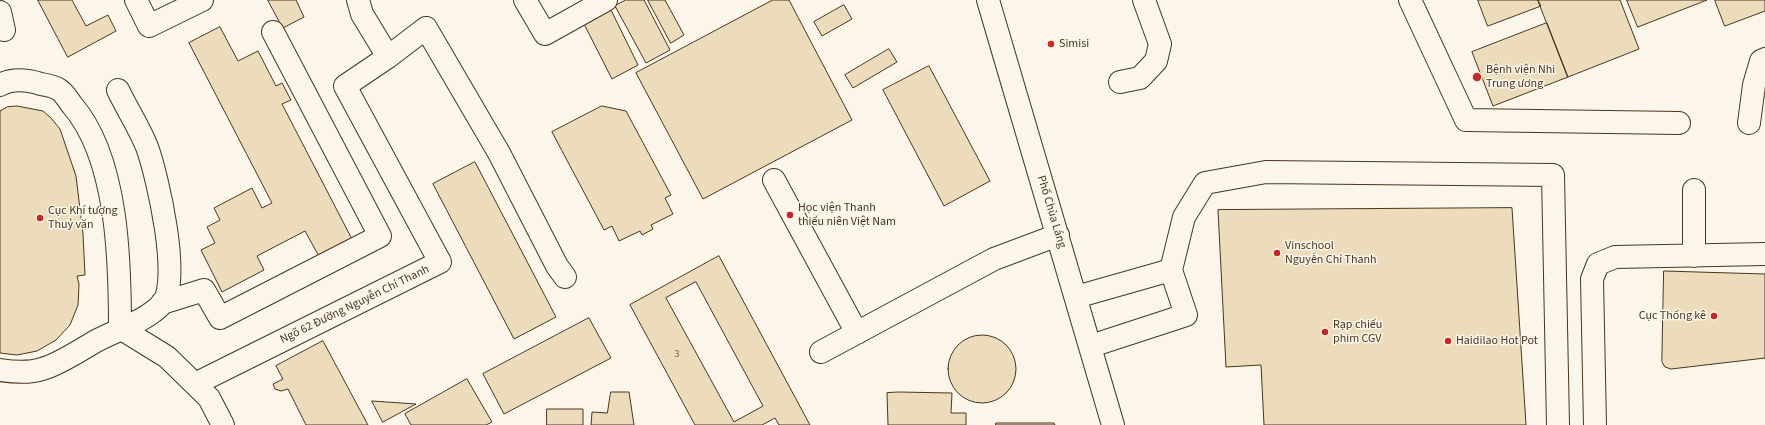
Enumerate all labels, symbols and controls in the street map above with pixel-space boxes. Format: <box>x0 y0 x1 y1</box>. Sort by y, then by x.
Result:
place label: Simisi <box>1059 37 1089 51</box>
marker: Simisi <box>1046 39 1056 49</box>
place label: Bệnh viện Nhi Trung ương <box>1486 63 1555 91</box>
marker: Bệnh viện Nhi Trung ương <box>1471 71 1483 83</box>
street label: Phố Chùa Láng <box>1033 174 1069 250</box>
place label: Học viện Thanh thiếu niên Việt Nam <box>798 201 896 229</box>
place label: Cục Khí tượng Thuỷ văn <box>48 204 118 232</box>
marker: Học viện Thanh thiếu niên Việt Nam <box>785 210 795 220</box>
marker: Cục Khí tượng Thuỷ văn <box>35 213 45 223</box>
place label: Vinschool Nguyễn Chí Thanh <box>1285 239 1377 267</box>
marker: Vinschool Nguyễn Chí Thanh <box>1272 248 1282 258</box>
street label: Ngõ 62 Đường Nguyễn Chí Thanh <box>278 263 432 347</box>
place label: Cục Thống kê <box>1639 309 1706 323</box>
marker: Cục Thống kê <box>1709 311 1719 321</box>
place label: Rạp chiếu phim CGV <box>1333 318 1382 346</box>
marker: Rạp chiếu phim CGV <box>1320 327 1330 337</box>
place label: Haidilao Hot Pot <box>1456 334 1538 348</box>
marker: Haidilao Hot Pot <box>1443 336 1453 346</box>
house number: 3 <box>675 349 679 361</box>

